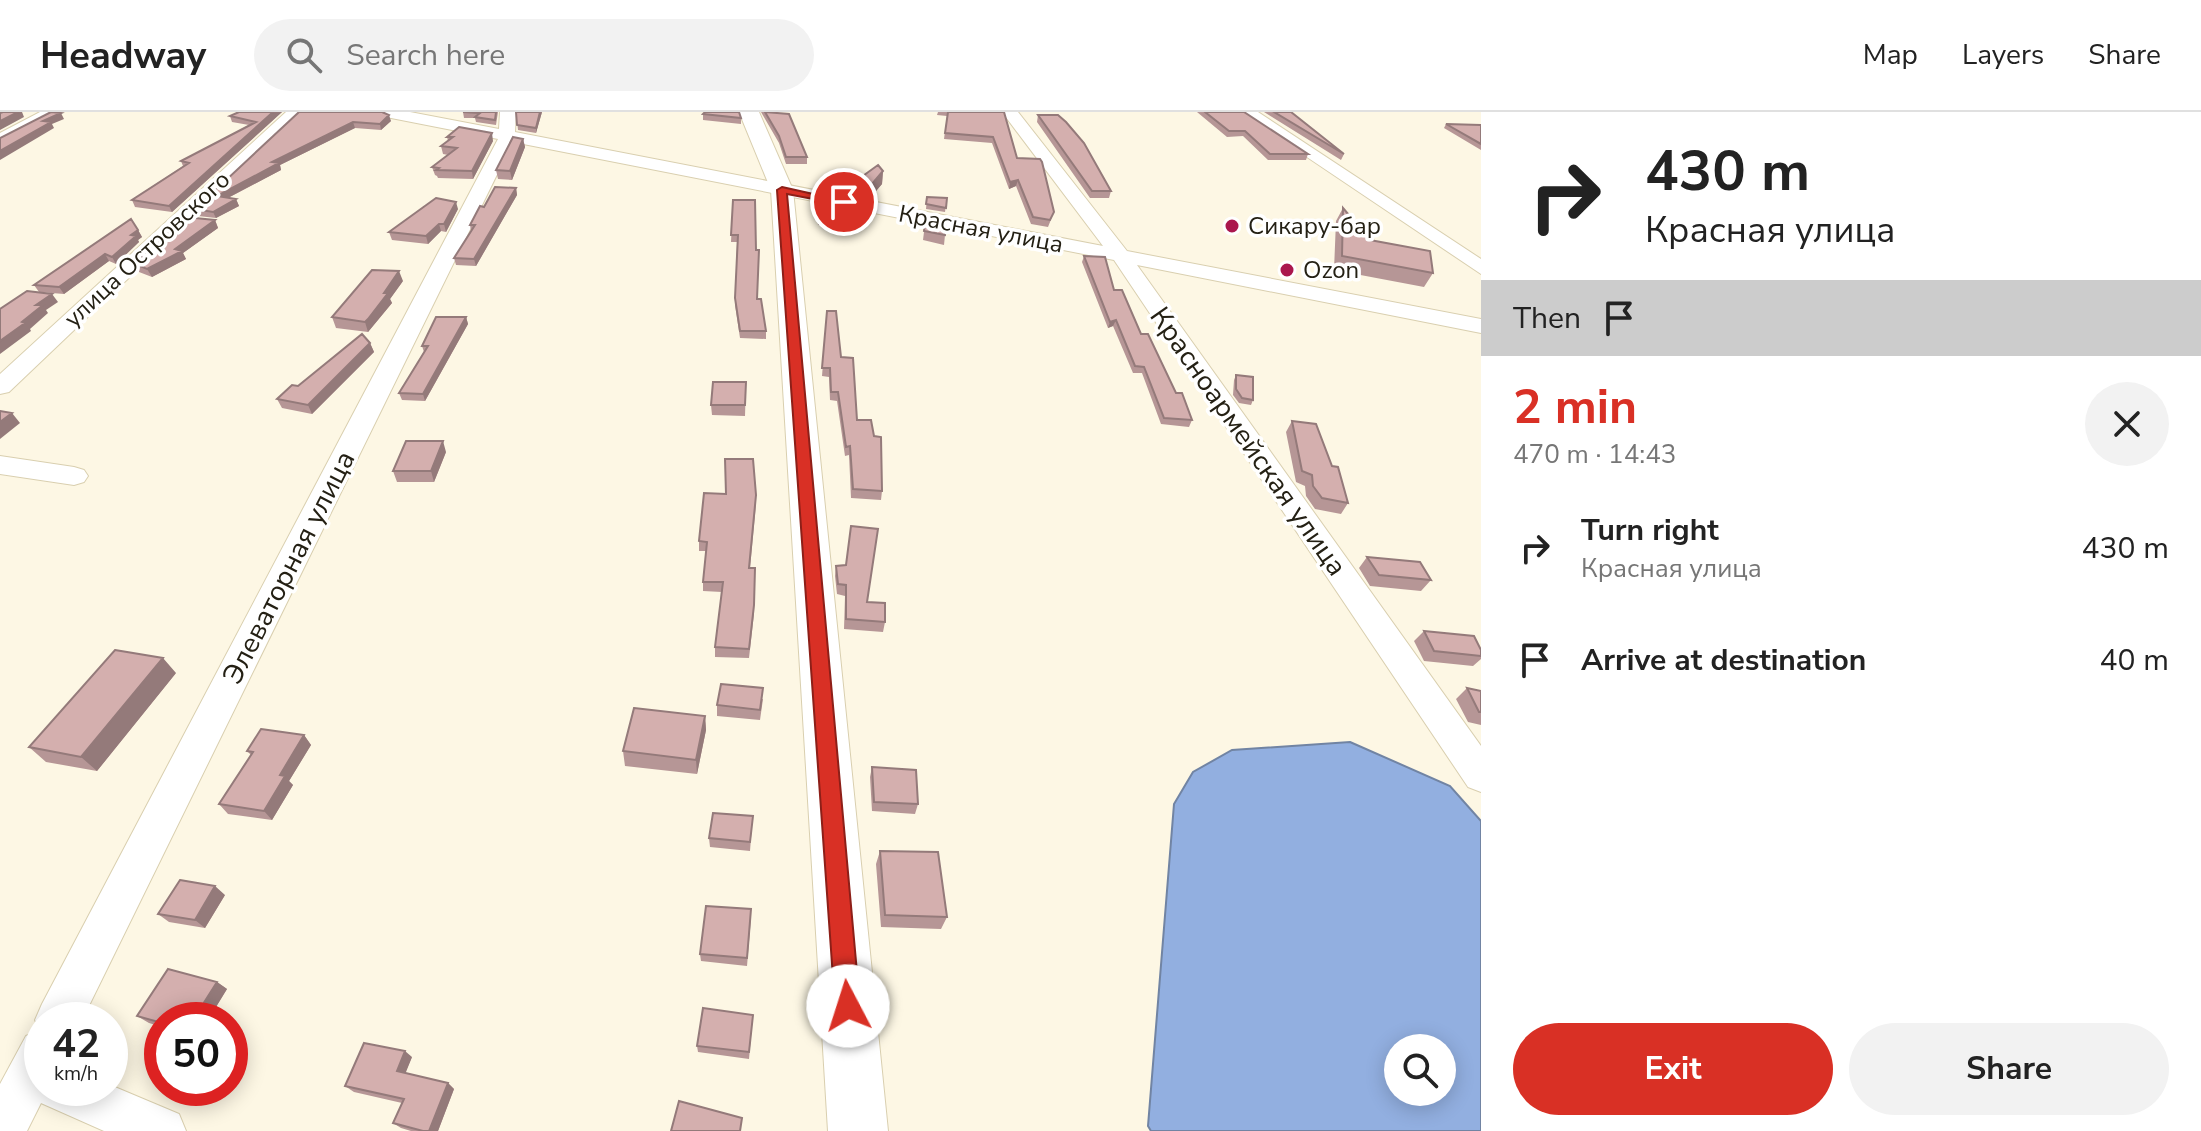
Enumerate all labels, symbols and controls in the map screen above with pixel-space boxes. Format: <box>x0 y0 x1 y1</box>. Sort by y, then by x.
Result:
search box <box>254 19 814 91</box>
text: Headway <box>40 30 206 81</box>
icon: search <box>282 33 326 77</box>
text: Search here <box>346 35 505 76</box>
text: Map <box>1863 36 1918 74</box>
text: Layers <box>1962 36 2044 74</box>
text: Share <box>2088 36 2161 74</box>
text: 430 m <box>1645 133 1810 210</box>
icon: right <box>1513 144 1617 248</box>
street label: улица Островского <box>57 164 237 334</box>
pin <box>810 168 878 236</box>
icon: arrive <box>822 180 866 224</box>
street label: Красная улица <box>896 197 1066 261</box>
text: Красная улица <box>1645 206 1895 255</box>
place label: Сикару-бар <box>1248 210 1381 242</box>
marker: Сикару-бар <box>1223 217 1241 235</box>
place label: Ozon <box>1303 254 1359 286</box>
marker: Ozon <box>1278 261 1296 279</box>
icon: arrive <box>1597 296 1641 340</box>
text: Then <box>1513 298 1581 339</box>
street label: Красноармейская улица <box>1141 299 1356 584</box>
text: 2 min <box>1513 374 1637 440</box>
button: close <box>2085 382 2169 466</box>
text: 470 m · 14:43 <box>1513 437 1676 472</box>
street label: Элеваторная улица <box>214 444 364 691</box>
text: Turn right <box>1581 510 1719 551</box>
icon: right <box>1513 526 1557 570</box>
text: 430 m <box>2082 528 2169 569</box>
text: Красная улица <box>1581 551 1762 586</box>
icon: arrive <box>1513 638 1557 682</box>
text: Arrive at destination <box>1581 640 1866 681</box>
text: 40 m <box>2100 640 2169 681</box>
position arrow <box>806 964 890 1048</box>
speed limit sign: 50 <box>144 1002 248 1106</box>
text: 42 <box>52 1017 100 1071</box>
button: Exit <box>1513 1023 1833 1115</box>
button: Share <box>1849 1023 2169 1115</box>
map controls <box>1384 1034 1456 1106</box>
button: search <box>1384 1034 1456 1106</box>
text: km/h <box>54 1060 98 1087</box>

